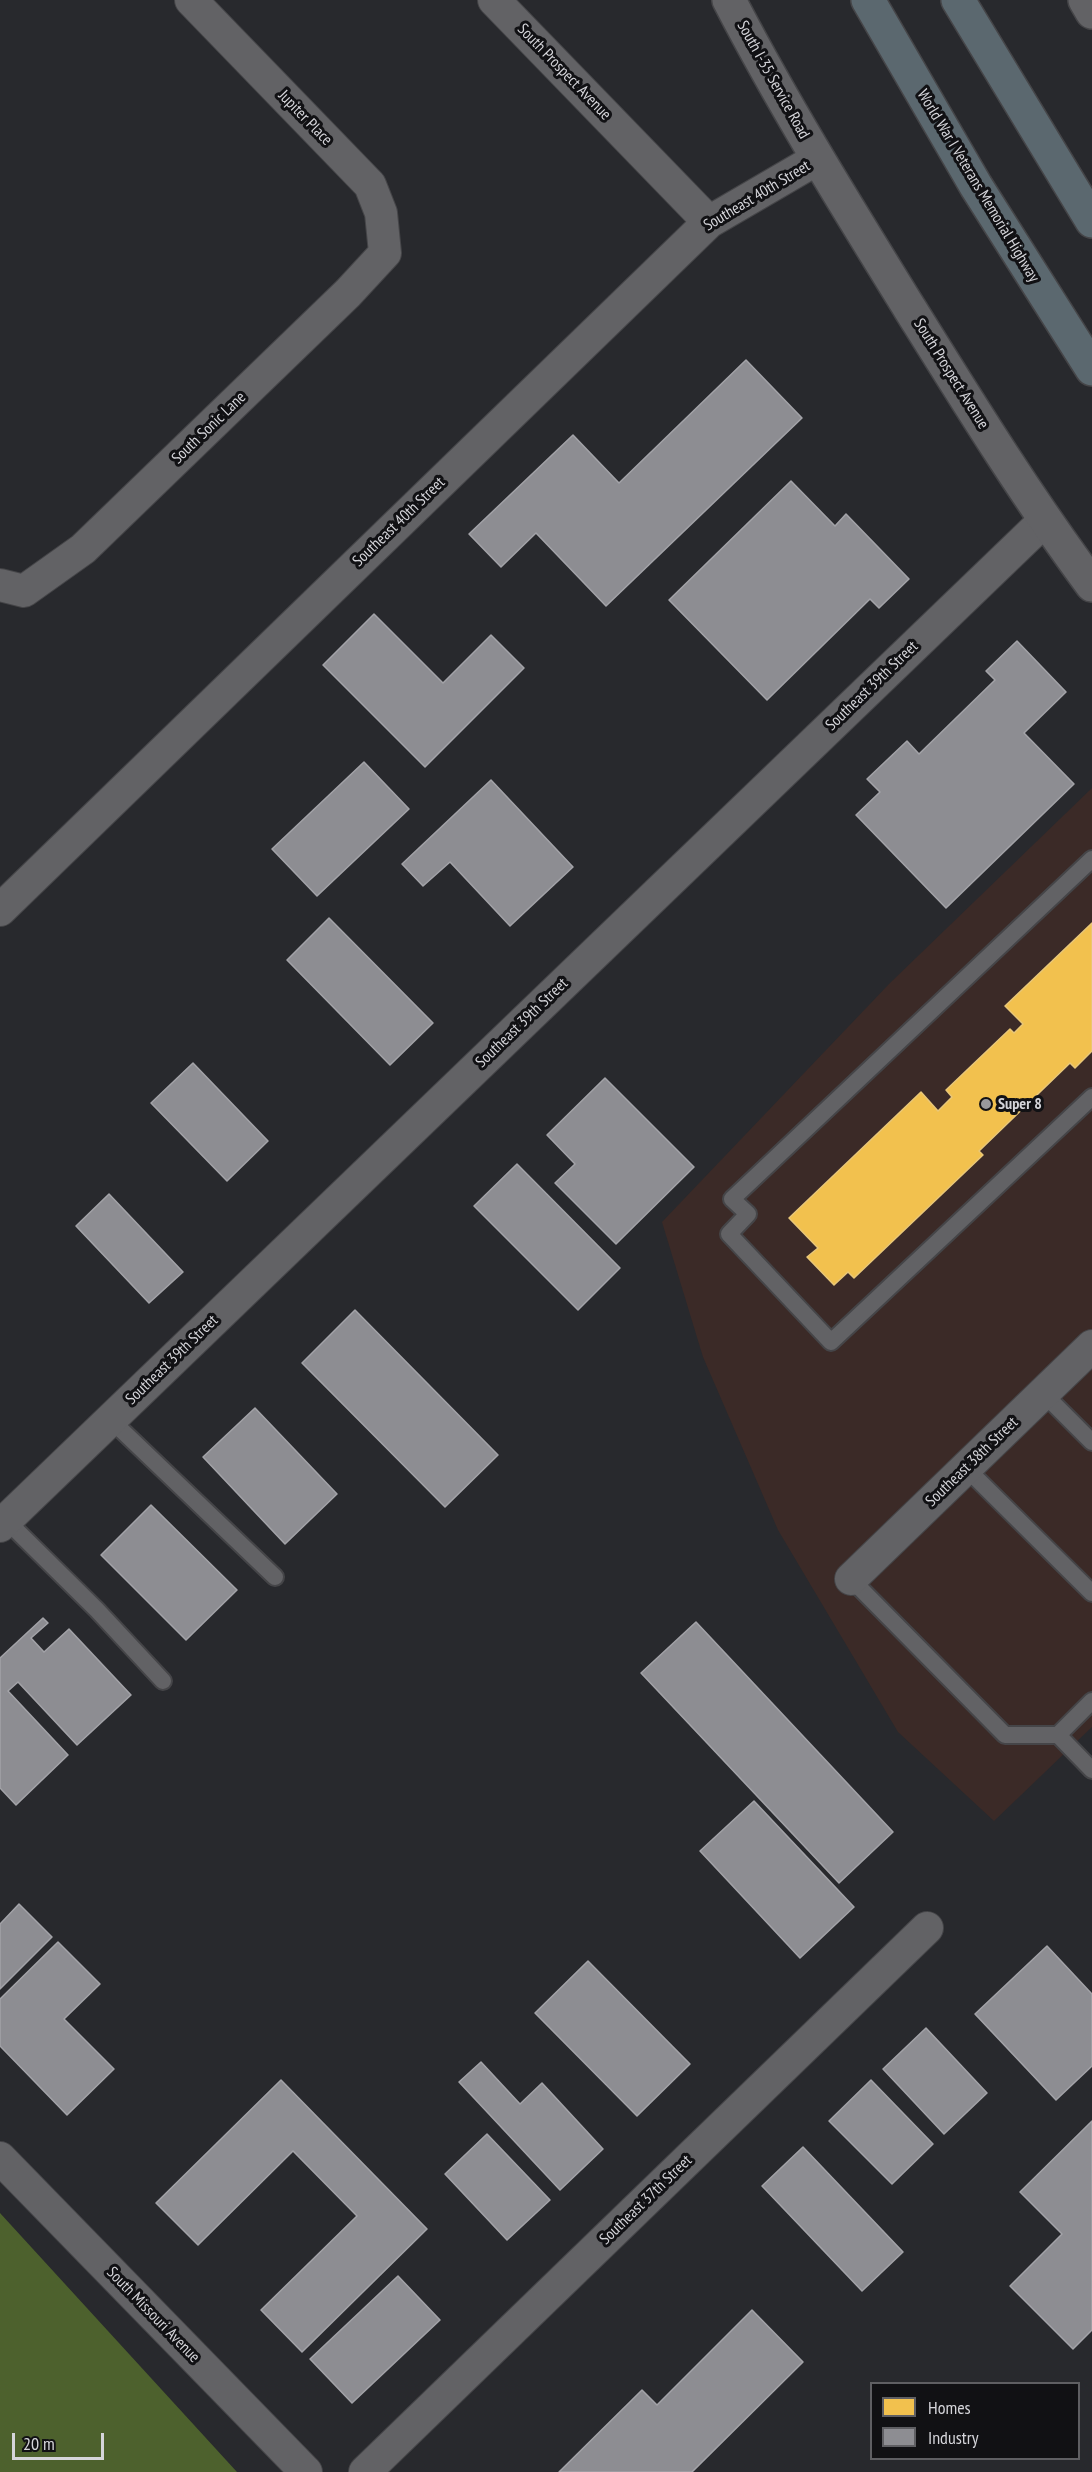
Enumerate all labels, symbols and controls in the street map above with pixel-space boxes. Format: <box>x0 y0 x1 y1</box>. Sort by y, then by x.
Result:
street label: South I-35 Service Road <box>733 18 813 142</box>
street label: South Prospect Avenue <box>513 20 615 124</box>
street label: Jupiter Place <box>274 86 336 150</box>
street label: World War I Veterans Memorial Highway <box>913 86 1043 286</box>
street label: Southeast 40th Street <box>700 157 814 235</box>
street label: South Prospect Avenue <box>909 315 993 433</box>
street label: South Sonic Lane <box>168 388 250 468</box>
street label: Southeast 40th Street <box>349 473 449 571</box>
street label: Southeast 39th Street <box>822 637 922 735</box>
street label: Southeast 39th Street <box>472 974 572 1072</box>
place label: Super 8 <box>998 1094 1042 1114</box>
marker: Super 8 <box>979 1097 993 1111</box>
street label: Southeast 39th Street <box>122 1311 222 1409</box>
street label: Southeast 38th Street <box>922 1413 1022 1511</box>
street label: Southeast 37th Street <box>596 2151 696 2249</box>
street label: South Missouri Avenue <box>102 2263 204 2367</box>
legend <box>870 2382 1080 2460</box>
text: Homes <box>928 2396 971 2419</box>
scale bar <box>15 2421 106 2459</box>
text: Industry <box>928 2426 978 2449</box>
text: 20 m <box>23 2432 55 2455</box>

